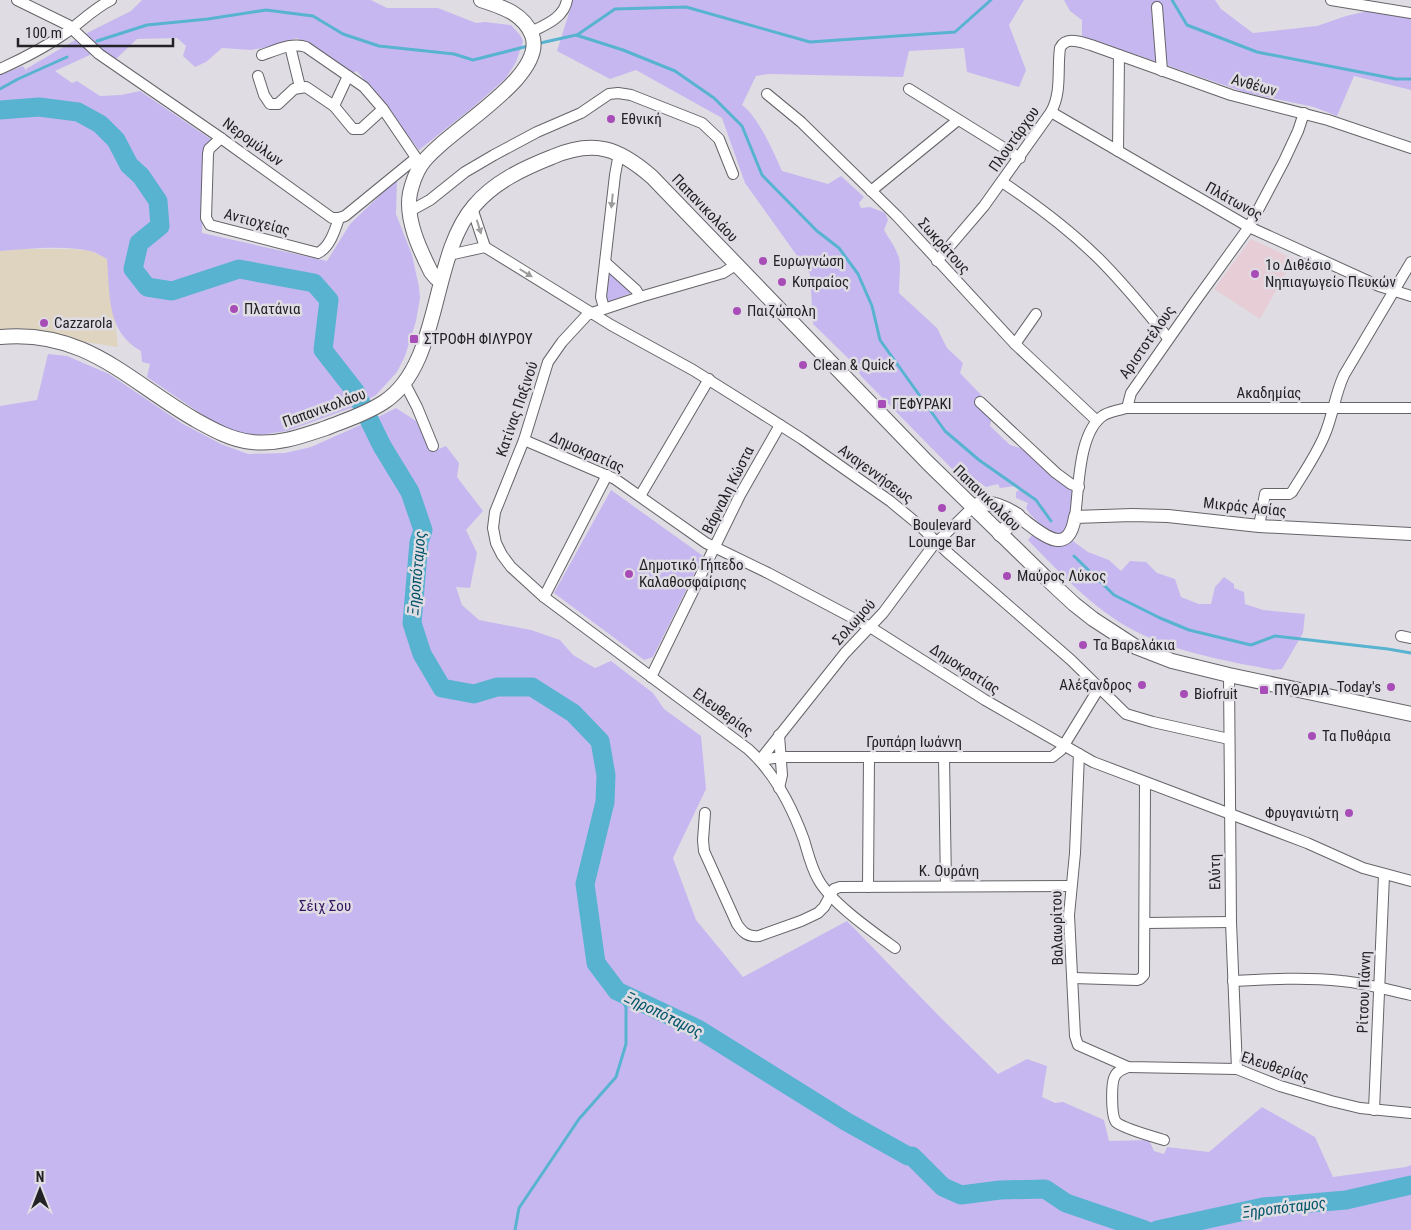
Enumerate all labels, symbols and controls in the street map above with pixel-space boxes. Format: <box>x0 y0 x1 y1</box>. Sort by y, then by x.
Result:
scale bar <box>18 15 172 47</box>
text: 100 m <box>25 24 62 42</box>
street label: Ανθέων <box>1229 70 1279 100</box>
street label: Πλουτάρχου <box>985 103 1043 175</box>
place label: Εθνική <box>621 110 662 128</box>
marker: Εθνική <box>605 113 617 125</box>
street label: Νερομύλων <box>219 114 287 170</box>
street label: Παπανικολάου <box>668 170 742 246</box>
street label: Πλάτωνος <box>1202 178 1266 224</box>
one-way arrow <box>608 194 616 210</box>
street label: Αντιοχείας <box>222 205 292 239</box>
street label: Σωκράτους <box>914 214 974 278</box>
one-way arrow <box>475 220 483 235</box>
place label: Ευρωγνώση <box>773 252 844 270</box>
marker: Ευρωγνώση <box>757 255 769 267</box>
place label: 1ο Διθέσιο Νηπιαγωγείο Πευκών <box>1265 256 1396 291</box>
one-way arrow <box>520 268 533 278</box>
marker: 1ο Διθέσιο Νηπιαγωγείο Πευκών <box>1249 268 1261 280</box>
place label: Κυπραίος <box>792 273 849 291</box>
marker: Κυπραίος <box>776 276 788 288</box>
place label: Πλατάνια <box>244 300 301 318</box>
place label: Παιζώπολη <box>747 302 816 320</box>
street label: Αριστοτέλους <box>1115 302 1179 382</box>
marker: Πλατάνια <box>228 303 240 315</box>
marker: Παιζώπολη <box>731 305 743 317</box>
place label: Cazzarola <box>54 314 113 332</box>
marker: Cazzarola <box>38 317 50 329</box>
place label: ΣΤΡΟΦΗ ΦΙΛΥΡΟΥ <box>424 330 533 348</box>
marker: ΣΤΡΟΦΗ ΦΙΛΥΡΟΥ <box>408 333 420 345</box>
place label: Clean & Quick <box>813 356 895 374</box>
street label: Κατίνας Παξινού <box>492 359 542 459</box>
marker: Clean & Quick <box>797 359 809 371</box>
street label: Ακαδημίας <box>1237 384 1301 402</box>
street label: Παπανικολάου <box>280 385 368 431</box>
place label: ΓΕΦΥΡΑΚΙ <box>892 395 952 413</box>
marker: ΓΕΦΥΡΑΚΙ <box>876 398 888 410</box>
street label: Δημοκρατίας <box>547 428 627 476</box>
street label: Αναγεννήσεως <box>835 441 917 507</box>
street label: Βάρναλη Κώστα <box>698 443 758 537</box>
street label: Παπανικολάου <box>949 461 1025 535</box>
street label: Μικράς Ασίας <box>1202 494 1288 520</box>
marker: Boulevard Lounge Bar <box>936 502 948 514</box>
place label: Boulevard Lounge Bar <box>909 516 976 551</box>
water label: Ξηροπόταμος <box>403 530 430 616</box>
place label: Δημοτικό Γήπεδο Καλαθοσφαίρισης <box>639 556 747 591</box>
place label: Μαύρος Λύκος <box>1017 567 1106 585</box>
marker: Δημοτικό Γήπεδο Καλαθοσφαίρισης <box>623 568 635 580</box>
marker: Μαύρος Λύκος <box>1001 570 1013 582</box>
street label: Σολωμού <box>829 595 879 649</box>
place label: Τα Βαρελάκια <box>1093 636 1176 654</box>
marker: Τα Βαρελάκια <box>1077 639 1089 651</box>
street label: Δημοκρατίας <box>927 640 1003 698</box>
place label: Αλέξανδρος <box>1059 676 1132 694</box>
place label: Today's <box>1337 678 1381 696</box>
marker: Αλέξανδρος <box>1136 679 1148 691</box>
place label: ΠΥΘΑΡΙΑ <box>1274 681 1330 699</box>
marker: Today's <box>1385 681 1397 693</box>
street label: Ελευθερίας <box>689 684 757 740</box>
marker: ΠΥΘΑΡΙΑ <box>1258 684 1270 696</box>
place label: Biofruit <box>1194 685 1238 703</box>
marker: Biofruit <box>1178 688 1190 700</box>
place label: Τα Πυθάρια <box>1322 727 1391 745</box>
marker: Τα Πυθάρια <box>1306 730 1318 742</box>
street label: Γρυπάρη Ιωάννη <box>866 733 962 751</box>
place label: Φρυγανιώτη <box>1265 804 1339 822</box>
marker: Φρυγανιώτη <box>1343 807 1355 819</box>
street label: Ελύτη <box>1206 854 1224 890</box>
street label: Κ. Ουράνη <box>919 862 979 880</box>
street label: Βαλαωρίτου <box>1047 891 1067 965</box>
park label: Σέιχ Σου <box>299 897 351 915</box>
street label: Ρίτσου Γιάννη <box>1354 950 1374 1034</box>
water label: Ξηροπόταμος <box>622 987 706 1041</box>
street label: Ελευθερίας <box>1239 1048 1311 1086</box>
north arrow <box>15 1165 65 1215</box>
text: N <box>36 1169 44 1185</box>
water label: Ξηροπόταμος <box>1241 1193 1327 1222</box>

